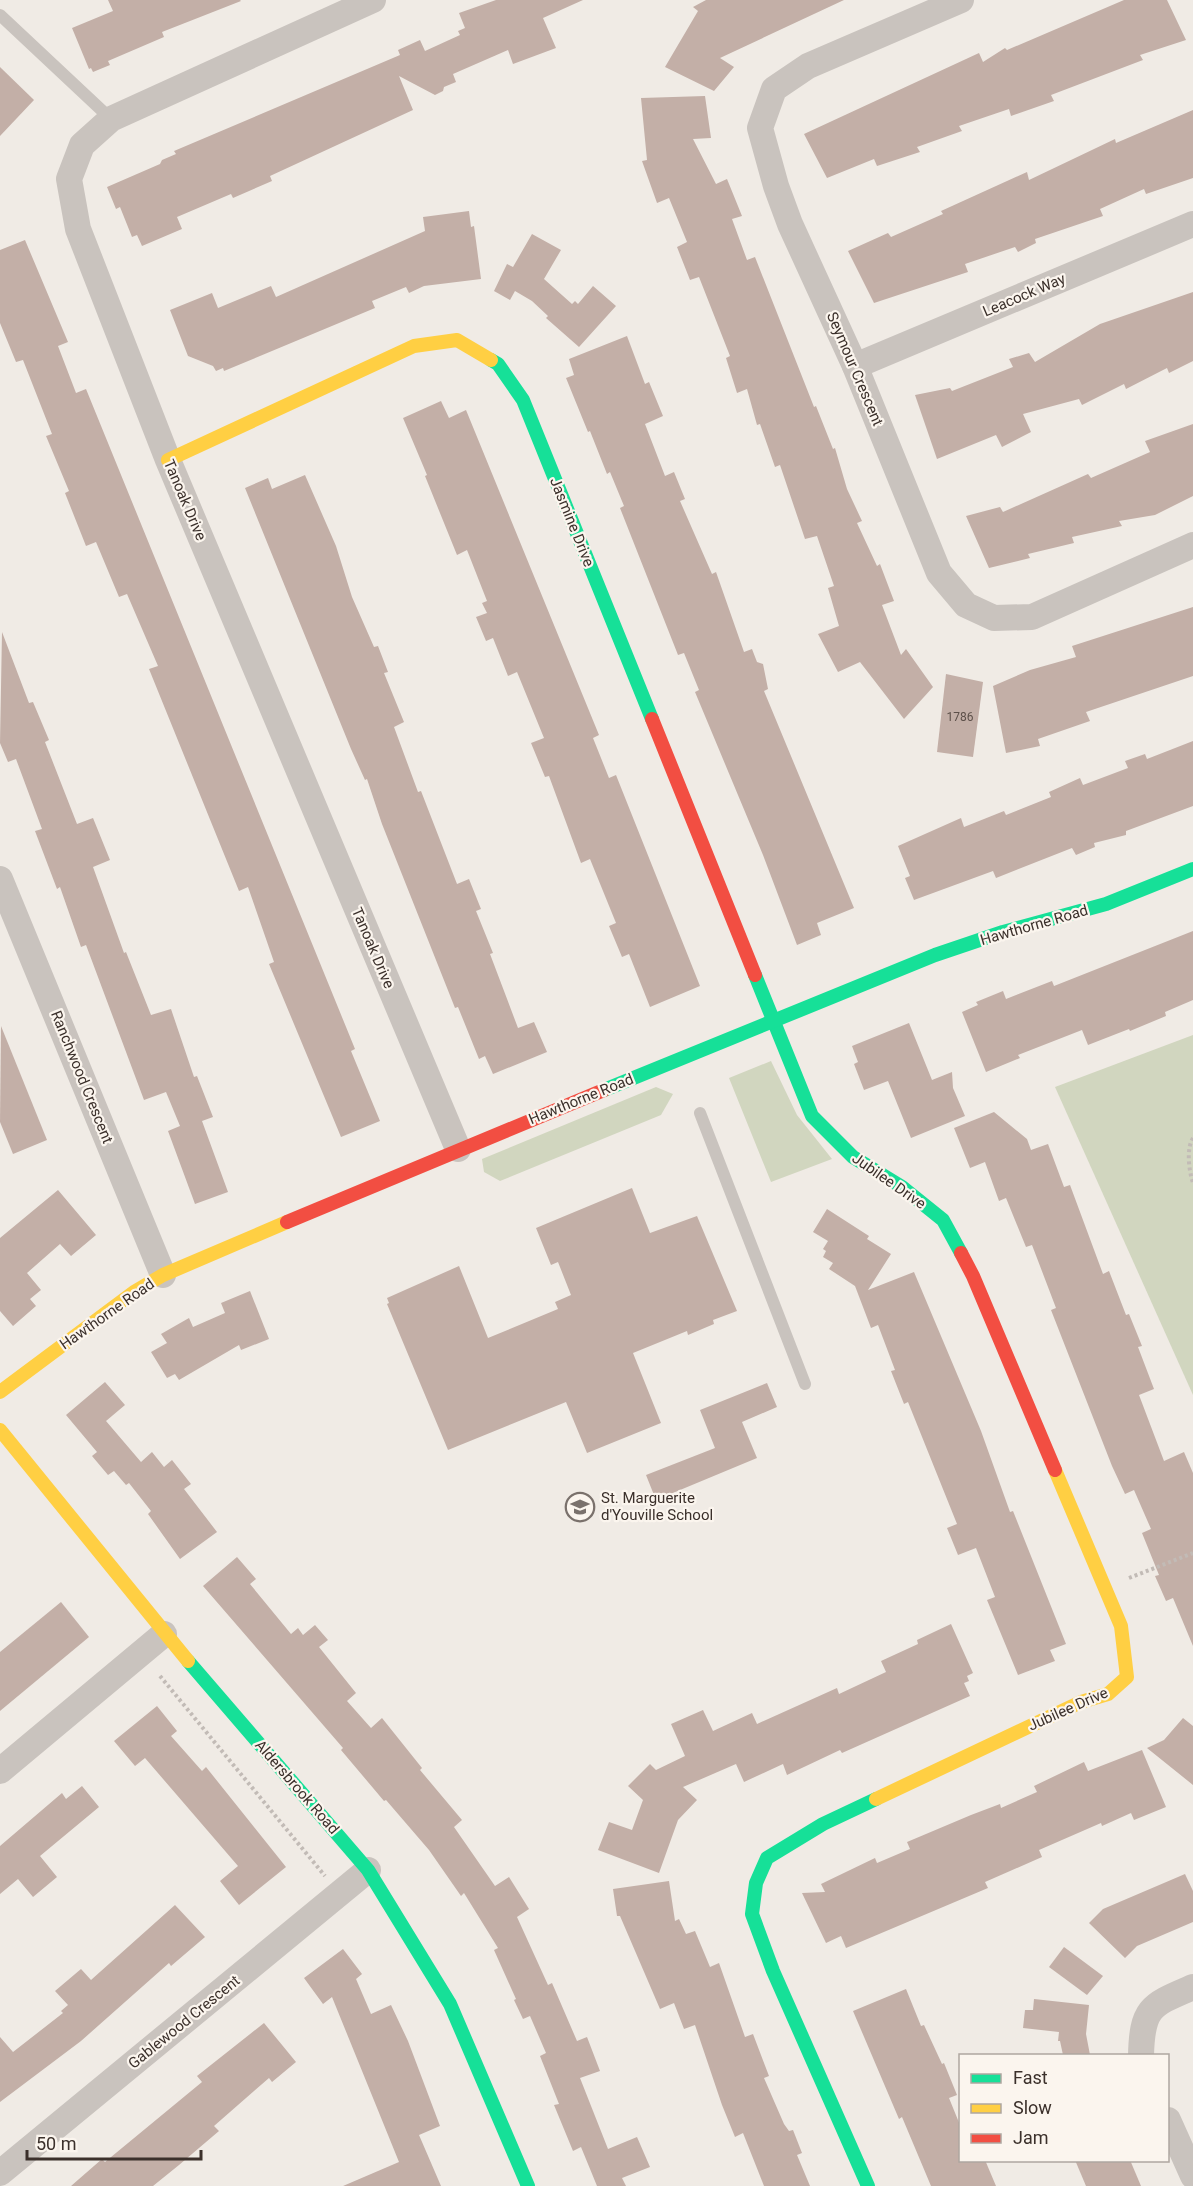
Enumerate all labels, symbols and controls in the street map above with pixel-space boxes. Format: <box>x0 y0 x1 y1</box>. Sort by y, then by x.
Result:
street label: Leacock Way <box>980 270 1068 320</box>
street label: Seymour Crescent <box>823 309 887 429</box>
street label: Tanoak Drive <box>160 457 210 543</box>
street label: Jasmine Drive <box>546 475 598 569</box>
house number: 1786 <box>947 710 974 724</box>
street label: Hawthorne Road <box>978 901 1090 949</box>
street label: Tanoak Drive <box>348 905 398 991</box>
street label: Ranchwood Crescent <box>47 1008 117 1146</box>
street label: Hawthorne Road <box>526 1070 636 1128</box>
street label: Jubilee Drive <box>849 1149 929 1213</box>
street label: Hawthorne Road <box>56 1275 158 1353</box>
place label: St. Marguerite d'Youville School <box>601 1489 713 1524</box>
school or university icon: St. Marguerite d'Youville School <box>564 1491 596 1523</box>
street label: Jubilee Drive <box>1025 1683 1111 1735</box>
street label: Aldersbrook Road <box>251 1736 343 1838</box>
street label: Gablewood Crescent <box>125 1971 243 2073</box>
legend <box>959 2054 1169 2162</box>
text: Fast <box>1013 2067 1048 2088</box>
text: Slow <box>1013 2097 1052 2118</box>
scale bar <box>27 2123 201 2161</box>
text: Jam <box>1013 2127 1049 2148</box>
text: 50 m <box>36 2133 76 2154</box>

